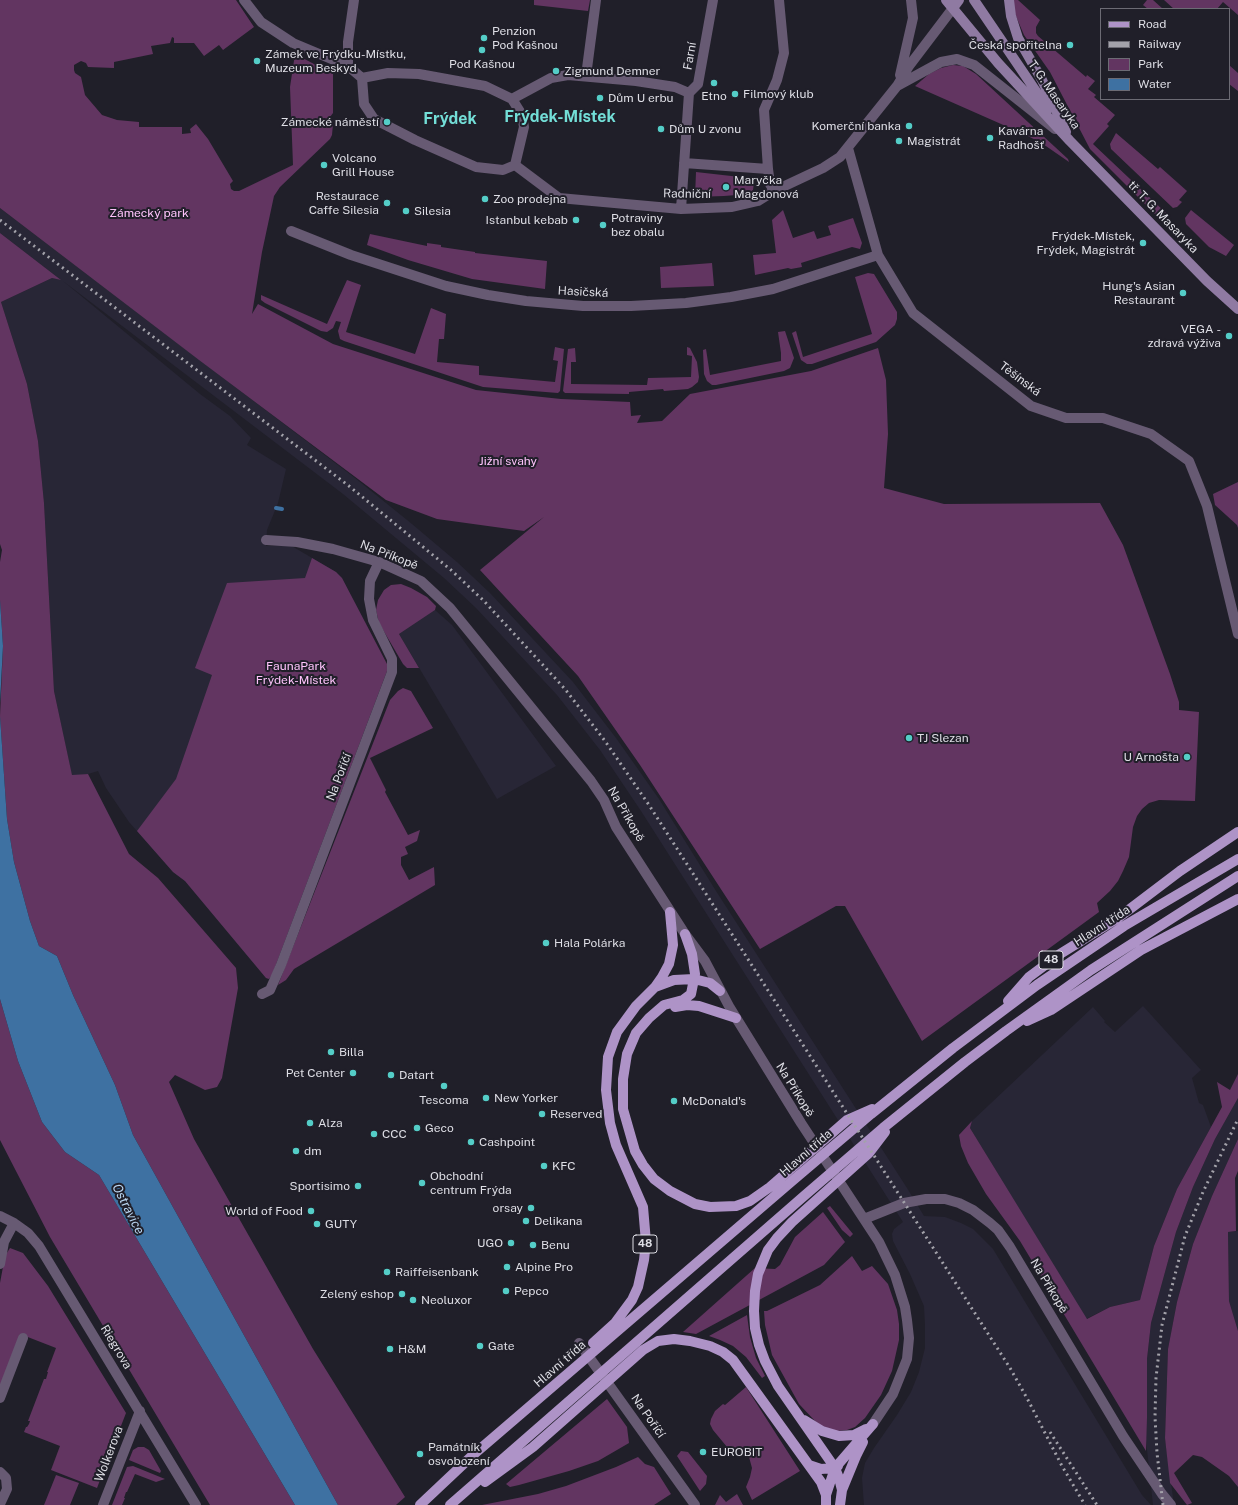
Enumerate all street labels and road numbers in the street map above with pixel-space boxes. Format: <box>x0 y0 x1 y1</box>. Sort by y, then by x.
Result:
street label: Farní <box>680 41 700 71</box>
street label: T. G. Masaryka <box>1025 58 1083 132</box>
street label: tř. T. G. Masaryka <box>1125 178 1201 256</box>
street label: Radniční <box>663 186 711 202</box>
street label: Hasičská <box>557 283 609 301</box>
street label: Těšínská <box>996 359 1044 399</box>
street label: Na Příkopě <box>358 537 420 573</box>
street label: Na Poříčí <box>323 751 355 803</box>
street label: Na Příkopě <box>605 784 647 844</box>
street label: Hlavní třída <box>1071 903 1133 949</box>
road number: 48 <box>1039 951 1063 969</box>
street label: Na Příkopě <box>773 1060 817 1120</box>
street label: Hlavní třída <box>777 1127 835 1179</box>
road number: 48 <box>633 1235 657 1253</box>
street label: Na Příkopě <box>1027 1256 1071 1316</box>
street label: Riegrova <box>97 1322 135 1372</box>
street label: Hlavní třída <box>531 1338 589 1390</box>
street label: Na Poříčí <box>628 1391 668 1441</box>
street label: Wolkerova <box>92 1424 126 1484</box>

